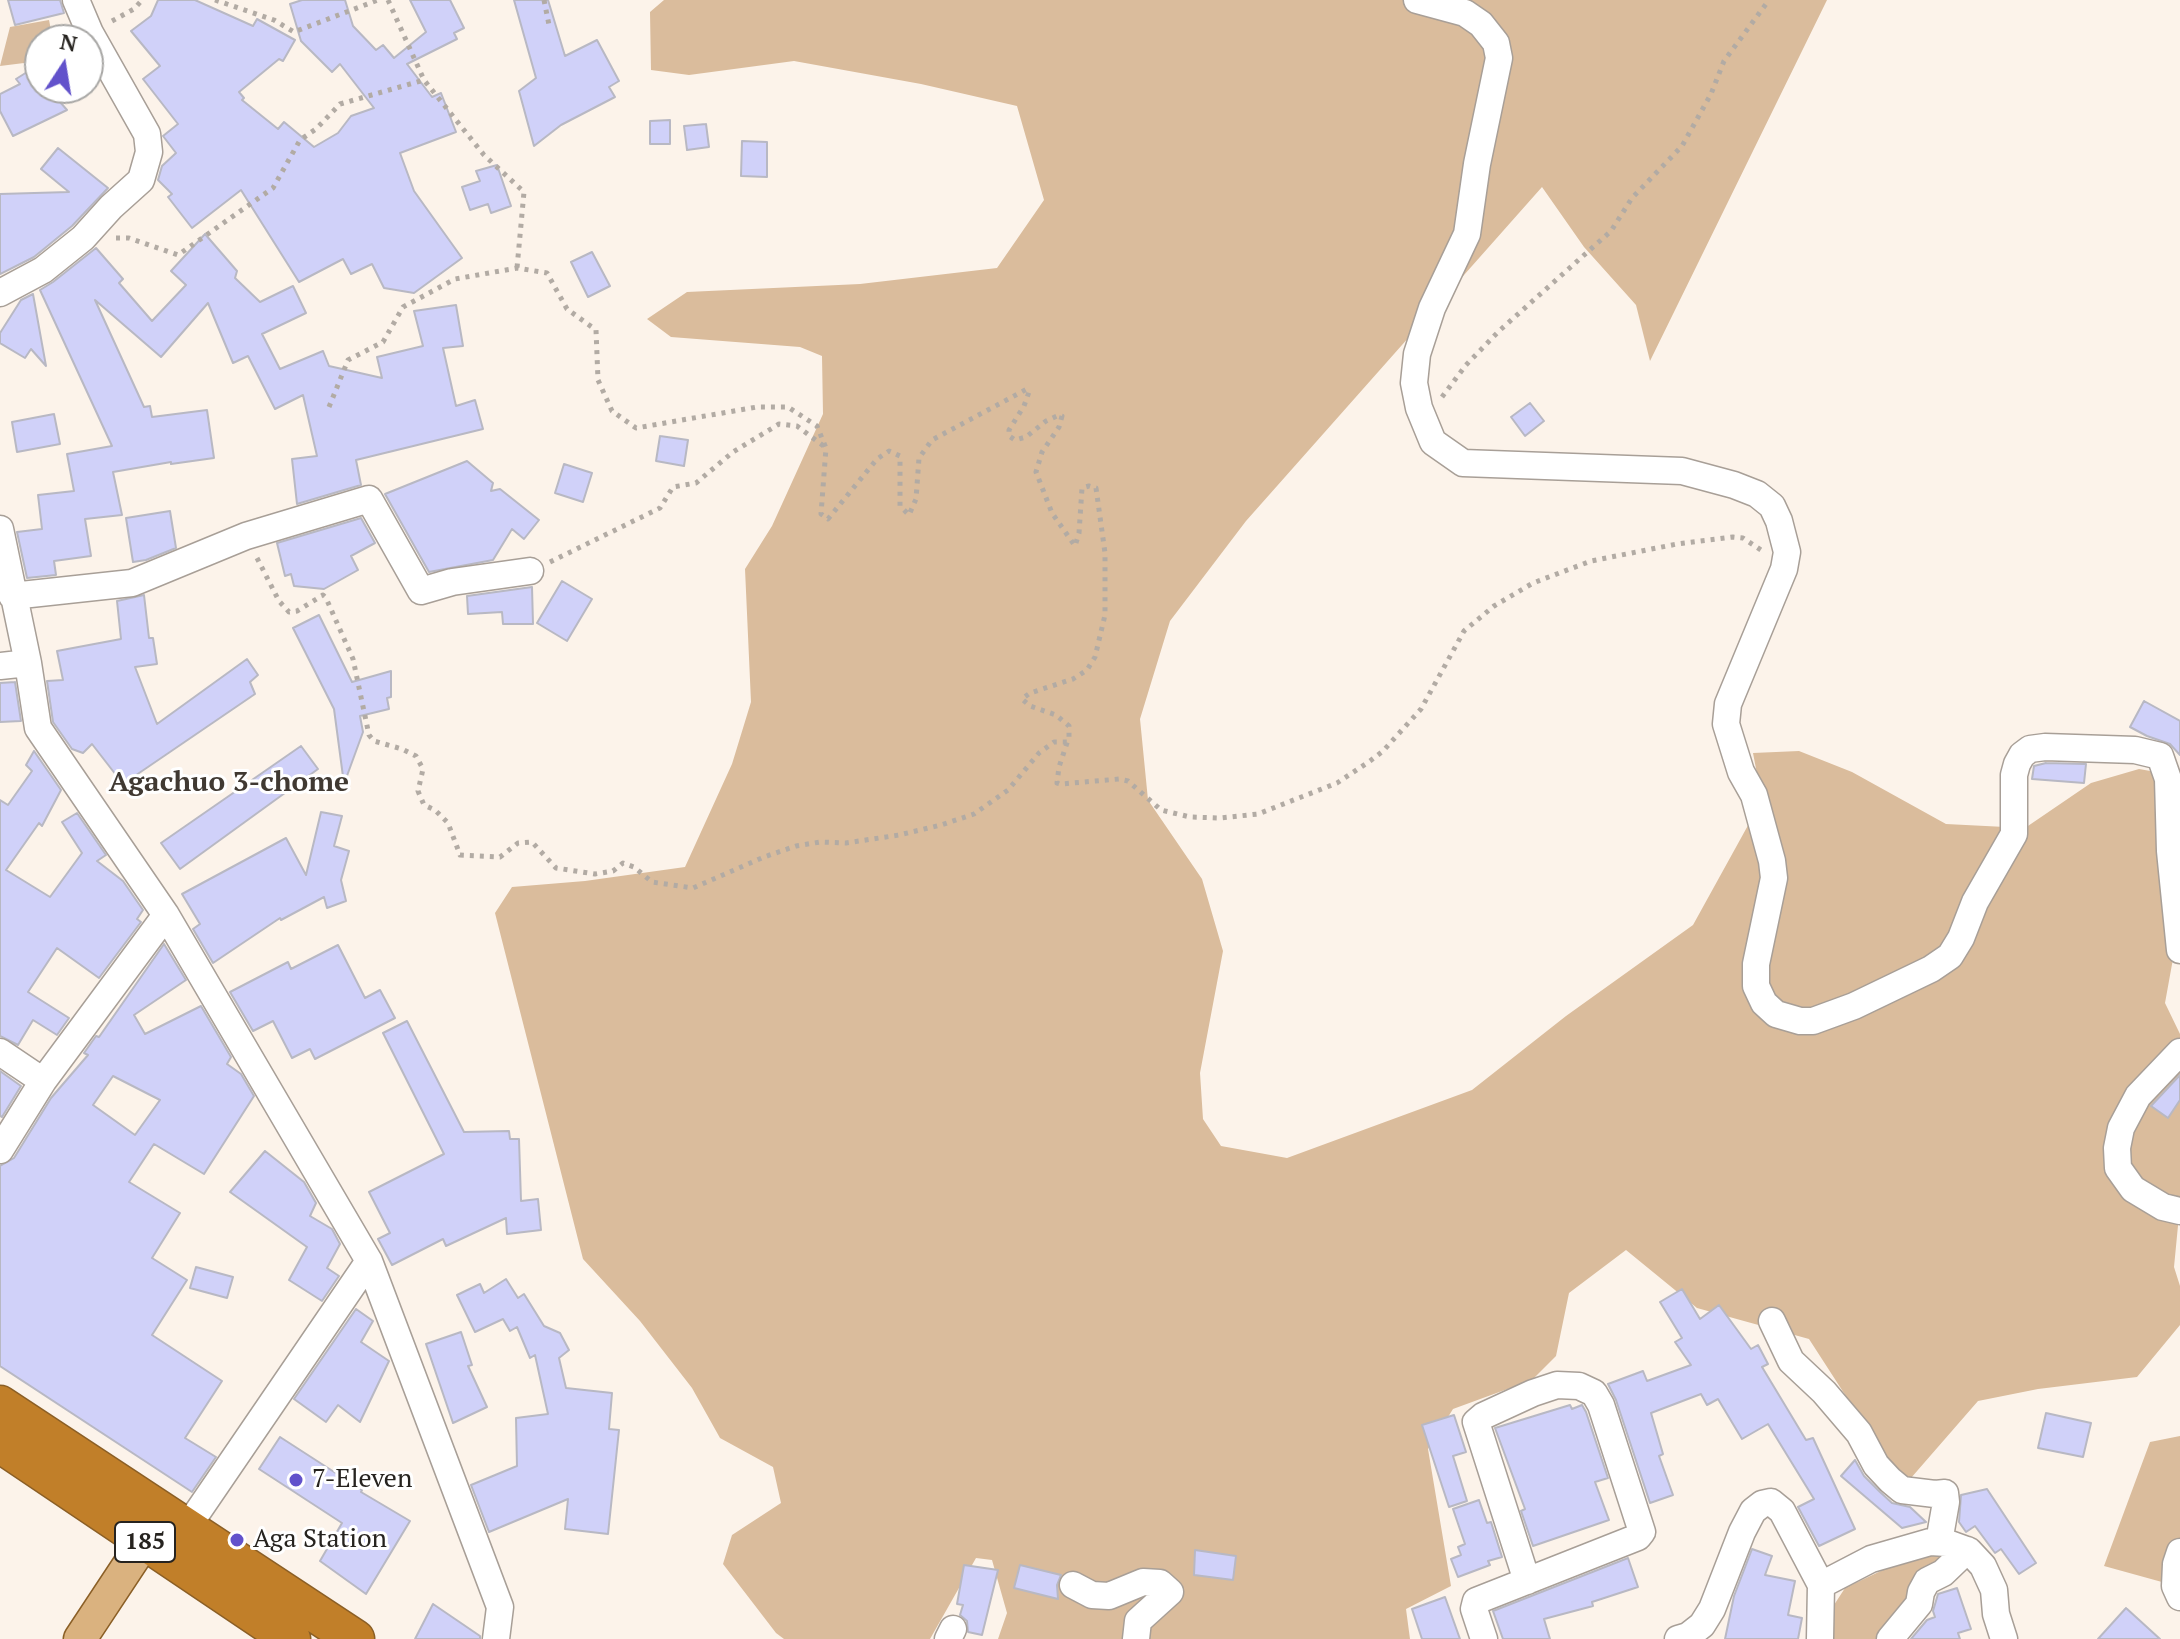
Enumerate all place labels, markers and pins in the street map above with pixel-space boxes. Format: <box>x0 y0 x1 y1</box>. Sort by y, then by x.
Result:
place label: 7-Eleven <box>312 1464 412 1496</box>
marker: 7-Eleven <box>287 1471 305 1489</box>
place label: Aga Station <box>253 1524 387 1556</box>
marker: Aga Station <box>228 1531 246 1549</box>

